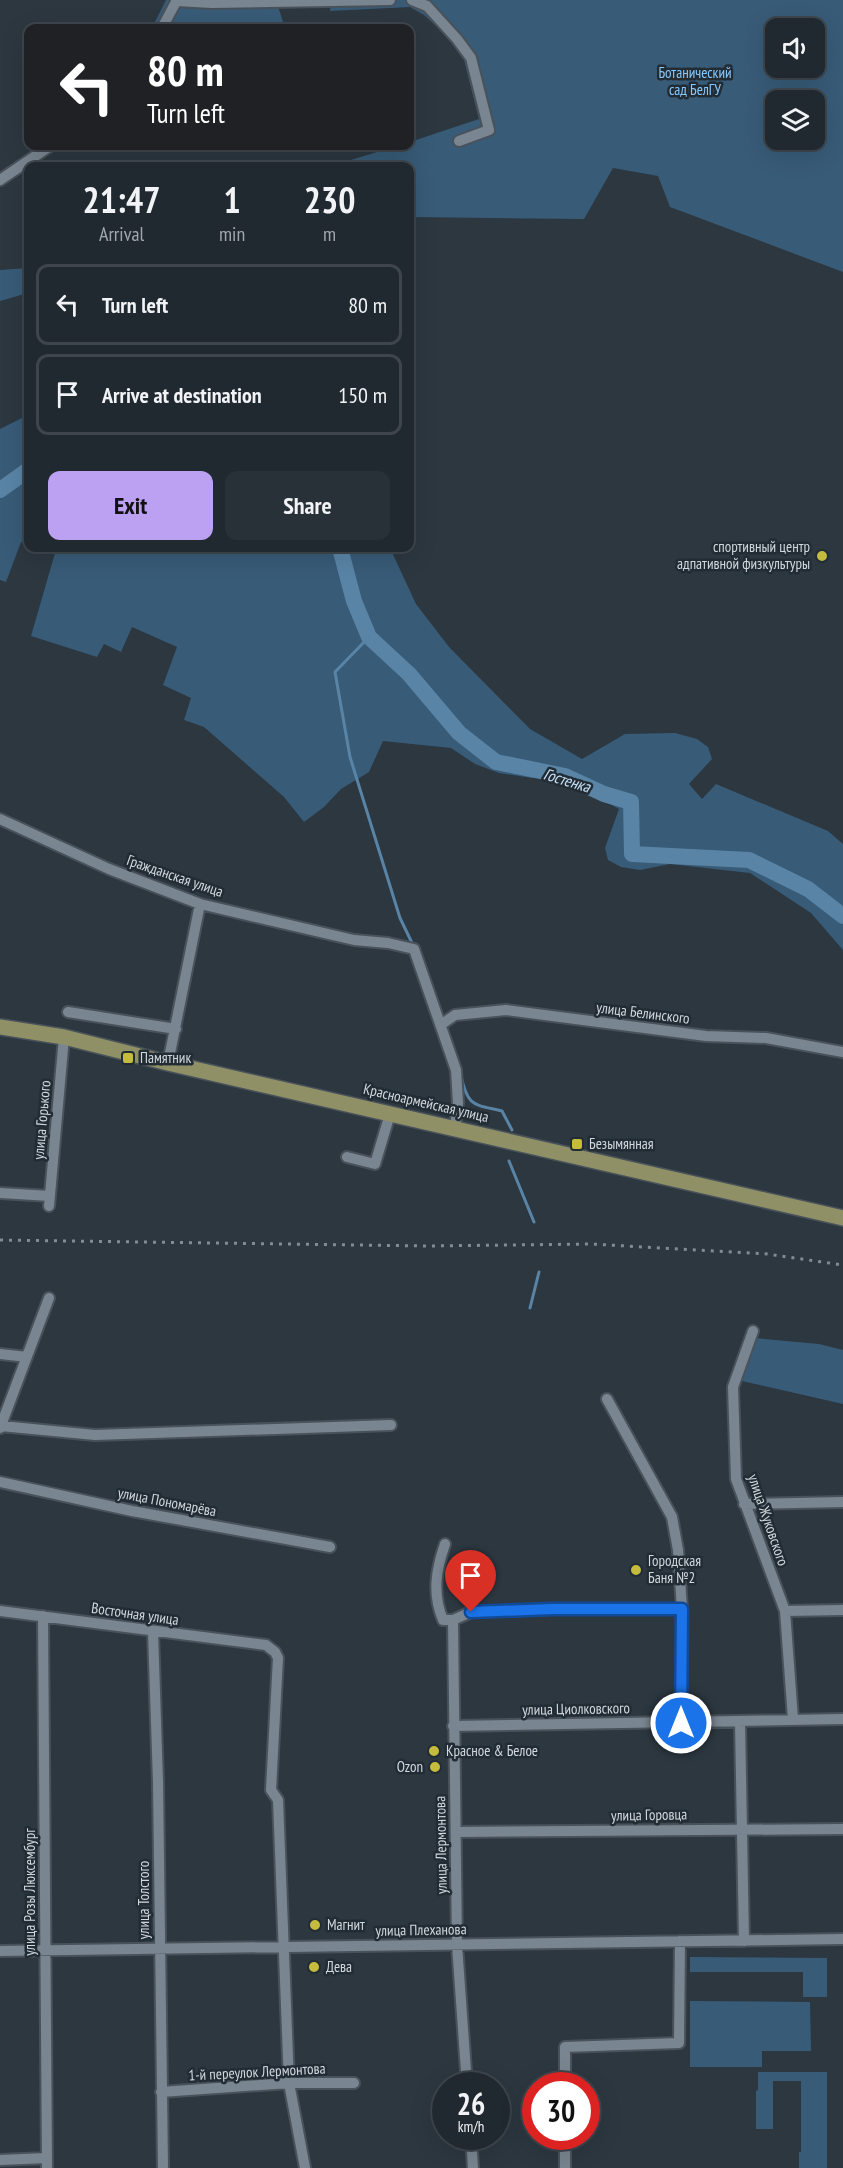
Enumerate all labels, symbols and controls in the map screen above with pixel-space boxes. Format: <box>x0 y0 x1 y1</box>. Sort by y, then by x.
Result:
map controls <box>765 18 825 150</box>
button: sound <box>765 18 825 78</box>
text: 80 m <box>147 43 224 98</box>
icon: left <box>48 48 126 126</box>
park label: Ботанический сад БелГУ <box>658 63 732 99</box>
button: layers <box>765 90 825 150</box>
text: Turn left <box>147 96 225 130</box>
text: 21:47 <box>83 176 160 223</box>
text: 1 <box>223 176 241 223</box>
text: 230 <box>304 176 355 223</box>
text: Arrival <box>99 221 144 247</box>
text: min <box>219 221 245 247</box>
text: m <box>323 221 336 247</box>
icon: left <box>51 288 84 321</box>
text: Turn left <box>102 291 168 319</box>
text: 80 m <box>348 291 387 319</box>
icon: arrive <box>51 378 84 411</box>
text: Arrive at destination <box>102 381 262 409</box>
text: 150 m <box>338 381 387 409</box>
button: Exit <box>48 471 213 540</box>
button: Share <box>225 471 390 540</box>
place label: спортивный центр адпативной физкультуры <box>677 537 810 573</box>
marker: спортивный центр адпативной физкультуры <box>815 549 829 563</box>
water label: Гостенка <box>541 763 594 797</box>
street label: Гражданская улица <box>124 850 226 901</box>
street label: улица Белинского <box>595 997 691 1028</box>
place label: Памятник <box>140 1048 191 1067</box>
marker: Памятник <box>121 1051 135 1065</box>
street label: Красноармейская улица <box>362 1079 491 1126</box>
street label: улица Горького <box>29 1080 54 1160</box>
place label: Безымянная <box>589 1134 654 1153</box>
marker: Безымянная <box>570 1137 584 1151</box>
street label: улица Жуковского <box>744 1471 793 1568</box>
street label: улица Пономарёва <box>116 1483 218 1520</box>
pin <box>445 1550 496 1612</box>
place label: Городская Баня №2 <box>648 1551 701 1587</box>
icon: arrive <box>454 1559 487 1592</box>
marker: Городская Баня №2 <box>629 1563 643 1577</box>
street label: Восточная улица <box>90 1598 180 1629</box>
position arrow <box>649 1691 713 1755</box>
street label: улица Циолковского <box>522 1698 630 1719</box>
place label: Красное & Белое <box>446 1741 538 1760</box>
marker: Красное & Белое <box>427 1744 441 1758</box>
place label: Ozon <box>397 1757 423 1776</box>
marker: Ozon <box>428 1760 442 1774</box>
street label: улица Лермонтова <box>430 1796 451 1894</box>
street label: улица Горовца <box>611 1804 687 1825</box>
street label: улица Розы Люксембург <box>20 1828 39 1956</box>
street label: улица Толстого <box>134 1861 153 1939</box>
place label: Магнит <box>327 1915 365 1934</box>
marker: Магнит <box>308 1918 322 1932</box>
street label: улица Плеханова <box>375 1919 467 1940</box>
place label: Дева <box>326 1957 352 1976</box>
marker: Дева <box>307 1960 321 1974</box>
street label: 1-й переулок Лермонтова <box>188 2058 326 2085</box>
speed limit sign: 30 <box>522 2072 600 2150</box>
text: 26 <box>457 2084 485 2123</box>
text: km/h <box>458 2117 484 2136</box>

